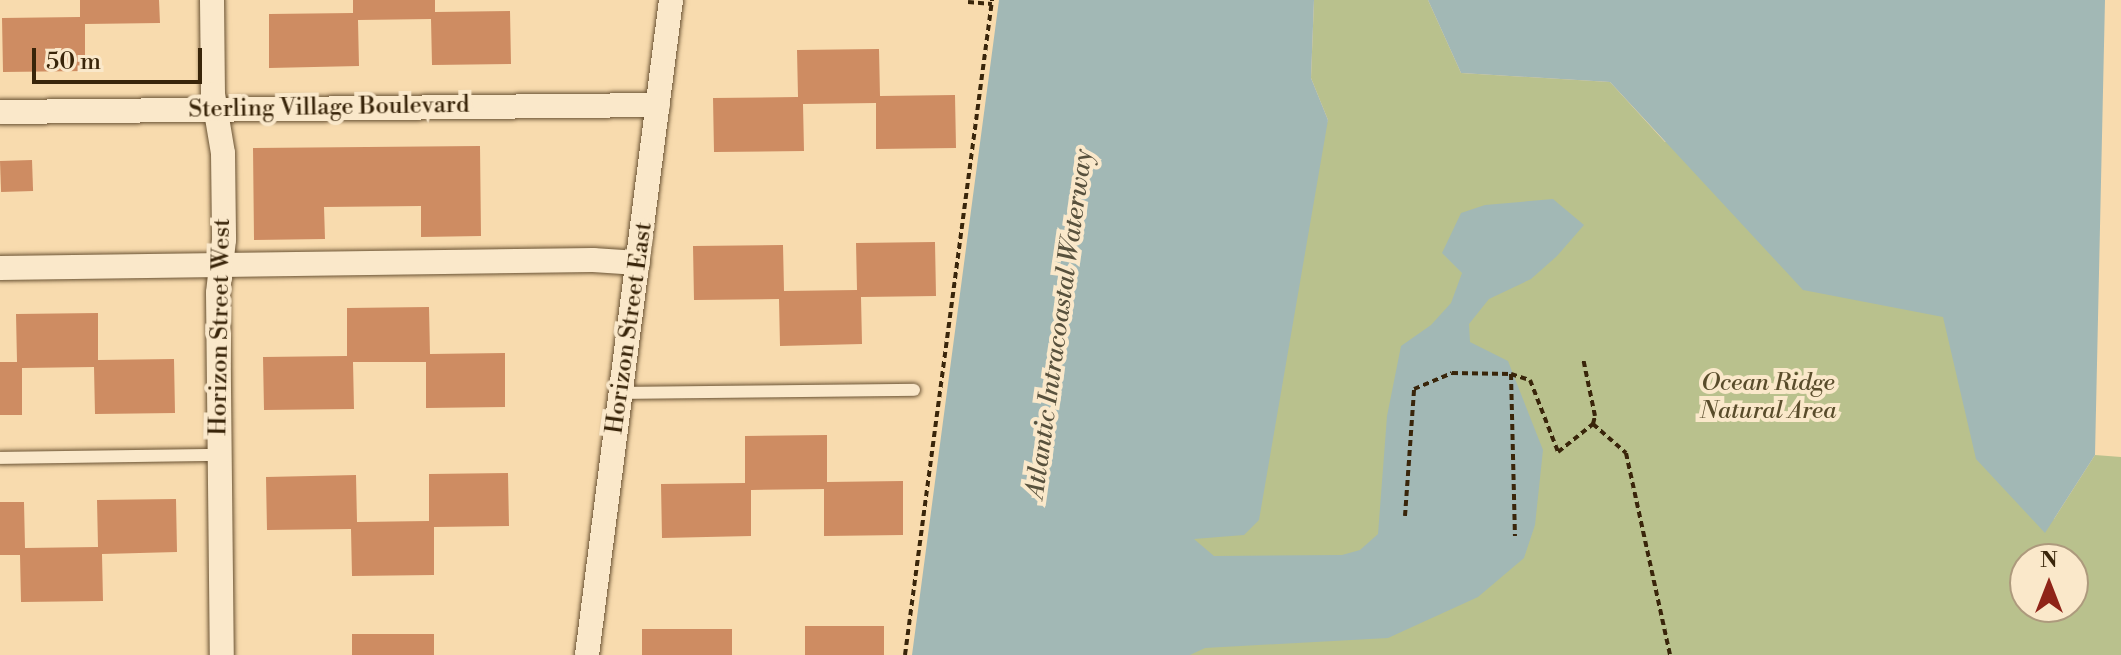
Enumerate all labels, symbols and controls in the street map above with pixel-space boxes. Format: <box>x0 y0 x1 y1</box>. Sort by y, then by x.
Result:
scale bar <box>36 32 206 82</box>
text: 50 m <box>46 47 101 77</box>
street label: Sterling Village Boulevard <box>188 91 470 125</box>
water label: Atlantic Intracoastal Waterway <box>1020 147 1100 501</box>
street label: Horizon Street West <box>205 218 237 436</box>
street label: Horizon Street East <box>601 220 659 436</box>
park label: Ocean Ridge Natural Area <box>1700 370 1836 426</box>
north arrow <box>2009 543 2089 623</box>
text: N <box>2040 547 2058 574</box>

